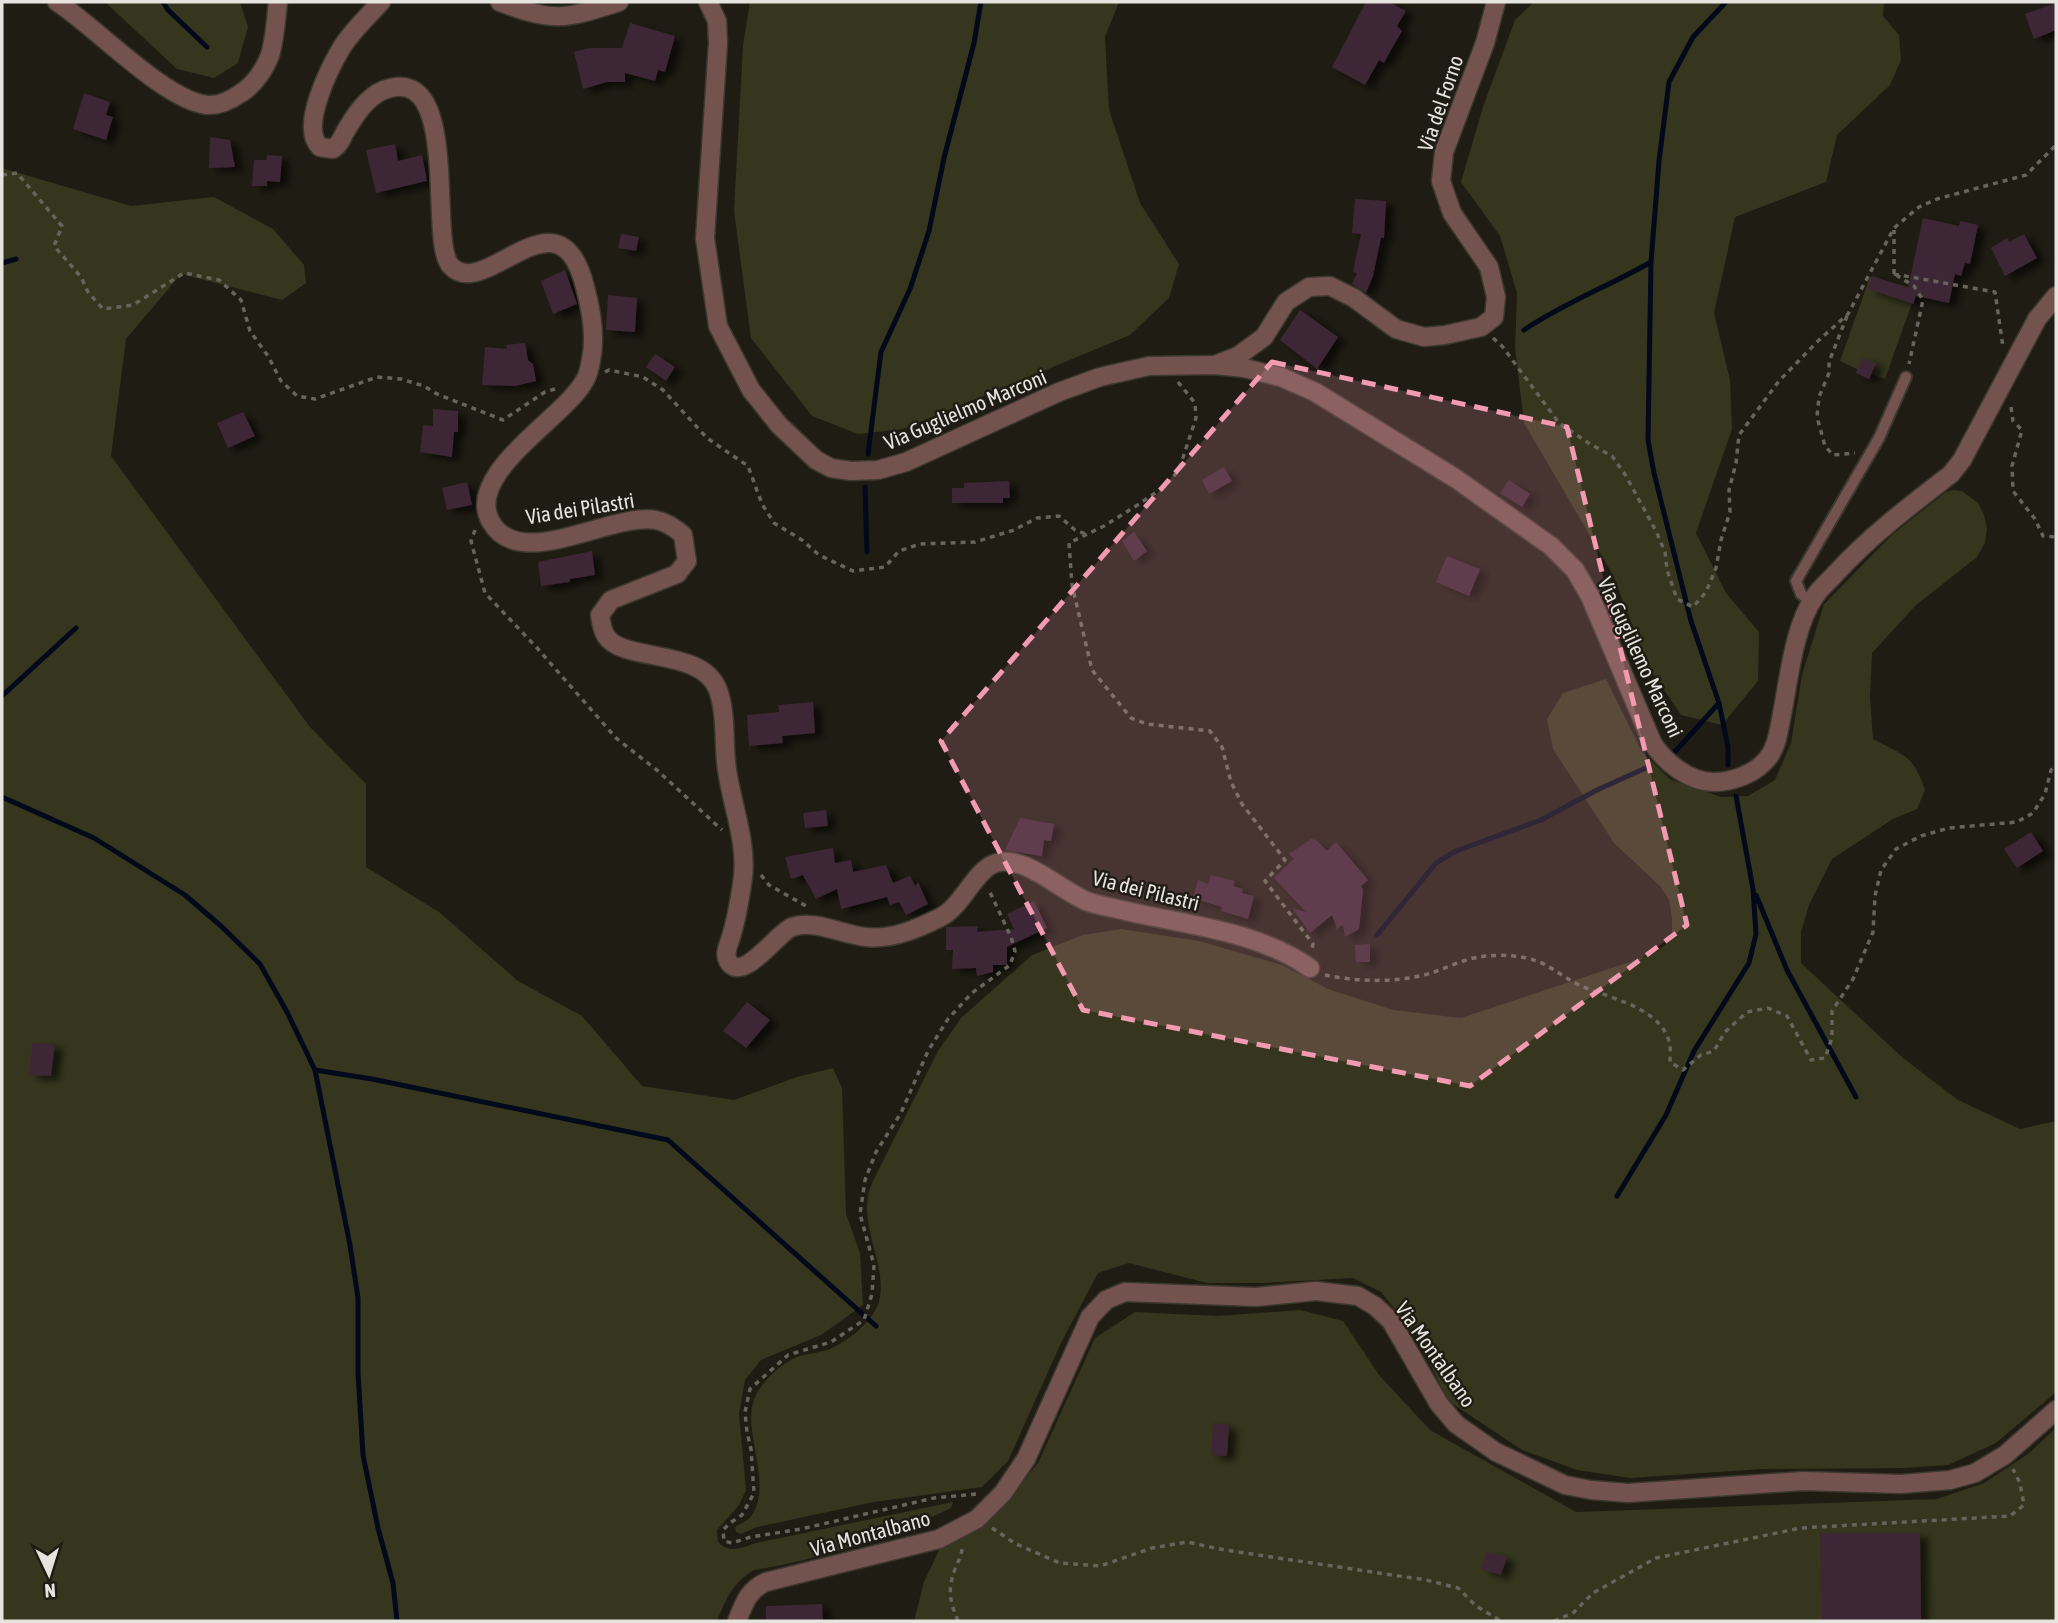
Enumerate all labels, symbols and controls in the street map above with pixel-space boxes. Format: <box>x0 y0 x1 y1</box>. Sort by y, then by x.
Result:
street label: Via del Forno <box>1412 52 1468 154</box>
street label: Via Guglielmo Marconi <box>880 364 1050 454</box>
street label: Via dei Pilastri <box>524 488 636 528</box>
street label: Via Guglilemo Marconi <box>1593 573 1689 741</box>
street label: Via dei Pilastri <box>1090 865 1202 915</box>
street label: Via Montalbano <box>1391 1297 1481 1411</box>
street label: Via Montalbano <box>807 1505 933 1561</box>
north arrow <box>14 1539 84 1609</box>
text: N <box>44 1580 57 1602</box>

